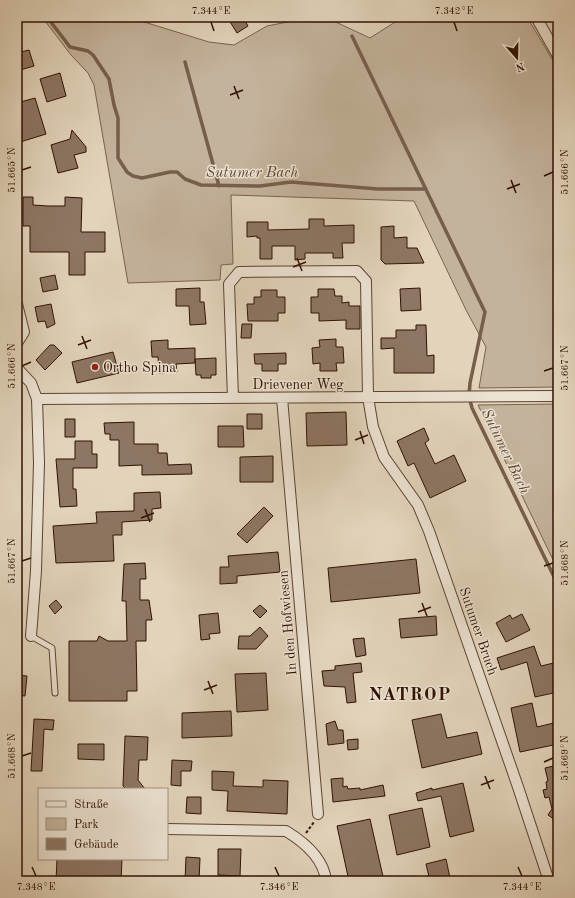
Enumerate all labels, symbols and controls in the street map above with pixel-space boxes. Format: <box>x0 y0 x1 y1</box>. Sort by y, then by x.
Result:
text: 7.344°E <box>192 6 230 16</box>
text: 7.342°E <box>435 6 473 16</box>
north arrow <box>497 38 537 78</box>
text: N <box>514 59 526 73</box>
text: 51.665°N <box>7 147 17 193</box>
text: 51.666°N <box>560 149 570 195</box>
water label: Sutumer Bach <box>206 166 299 181</box>
text: 51.666°N <box>7 343 17 389</box>
text: 51.667°N <box>560 345 570 391</box>
place label: Ortho Spina <box>103 361 176 375</box>
marker: Ortho Spina <box>90 362 100 372</box>
street label: Drievener Weg <box>252 378 344 392</box>
water label: Sutumer Bach <box>478 407 532 497</box>
text: 51.667°N <box>7 538 17 584</box>
text: 51.668°N <box>560 540 570 586</box>
street label: In den Hofwiesen <box>276 569 300 676</box>
street label: Sutumer Bruch <box>456 585 500 678</box>
district label: NATROP <box>369 686 451 704</box>
text: 51.668°N <box>7 733 17 779</box>
text: 51.669°N <box>560 735 570 781</box>
legend <box>38 788 168 860</box>
text: Straße <box>74 799 109 811</box>
text: Park <box>74 819 99 831</box>
text: Gebäude <box>74 839 119 851</box>
text: 7.348°E <box>17 882 55 892</box>
text: 7.346°E <box>260 882 298 892</box>
text: 7.344°E <box>503 882 541 892</box>

